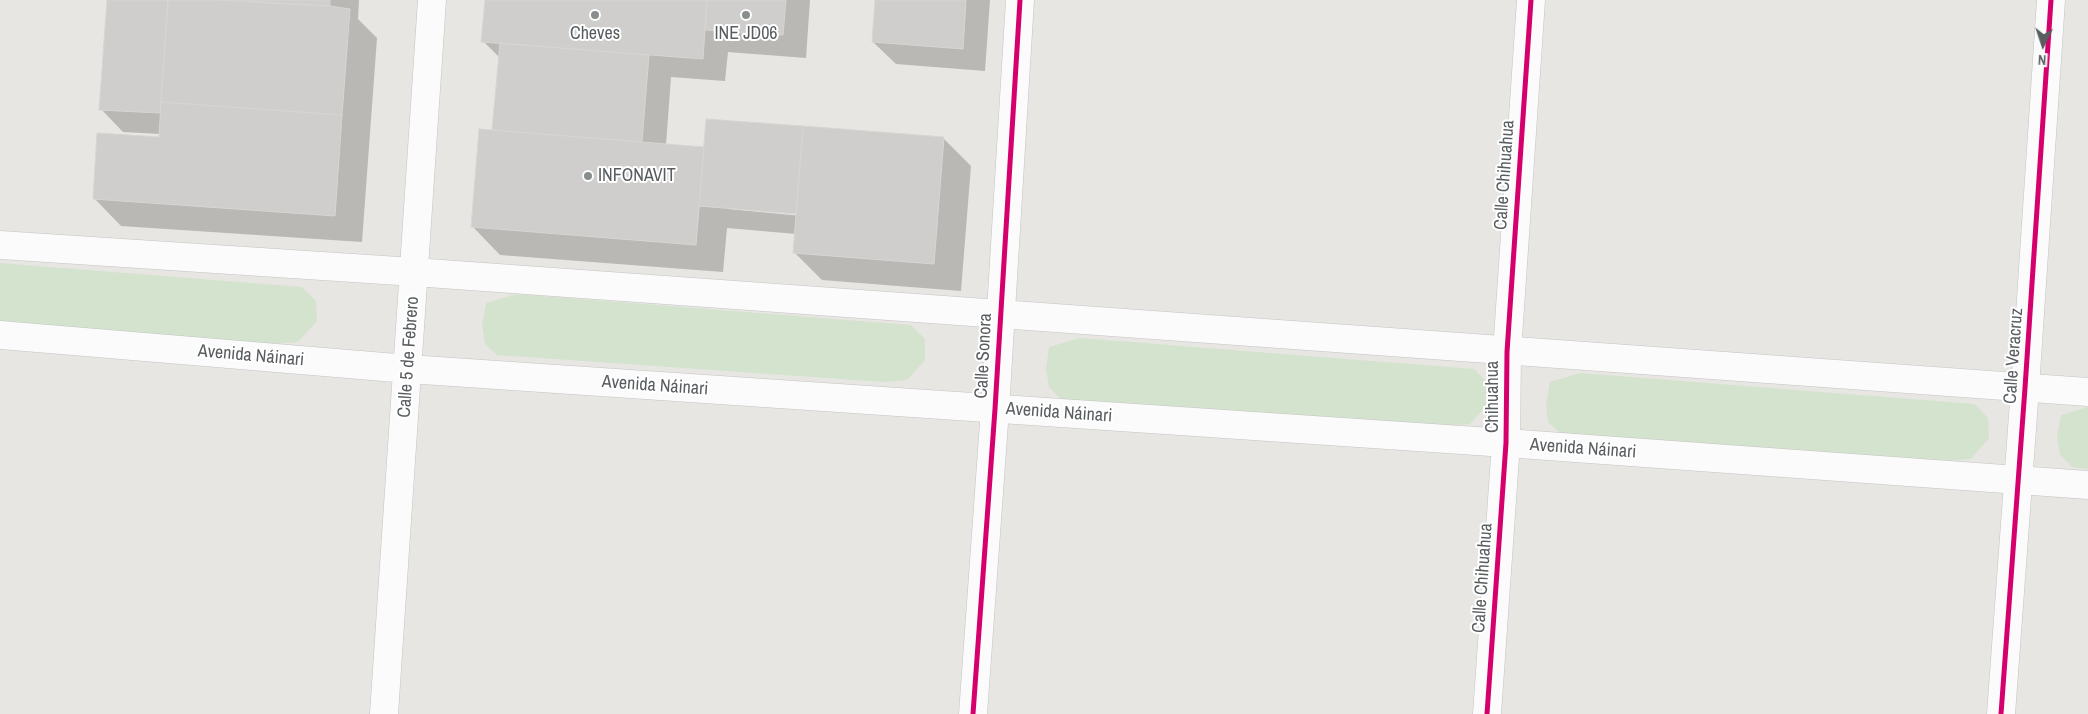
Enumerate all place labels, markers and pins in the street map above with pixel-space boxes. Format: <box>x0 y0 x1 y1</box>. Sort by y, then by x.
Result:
marker: Cheves <box>589 9 601 21</box>
marker: INE JD06 <box>740 9 752 21</box>
place label: Cheves <box>570 23 620 45</box>
place label: INE JD06 <box>714 23 778 45</box>
place label: INFONAVIT <box>598 165 676 187</box>
marker: INFONAVIT <box>582 170 594 182</box>

